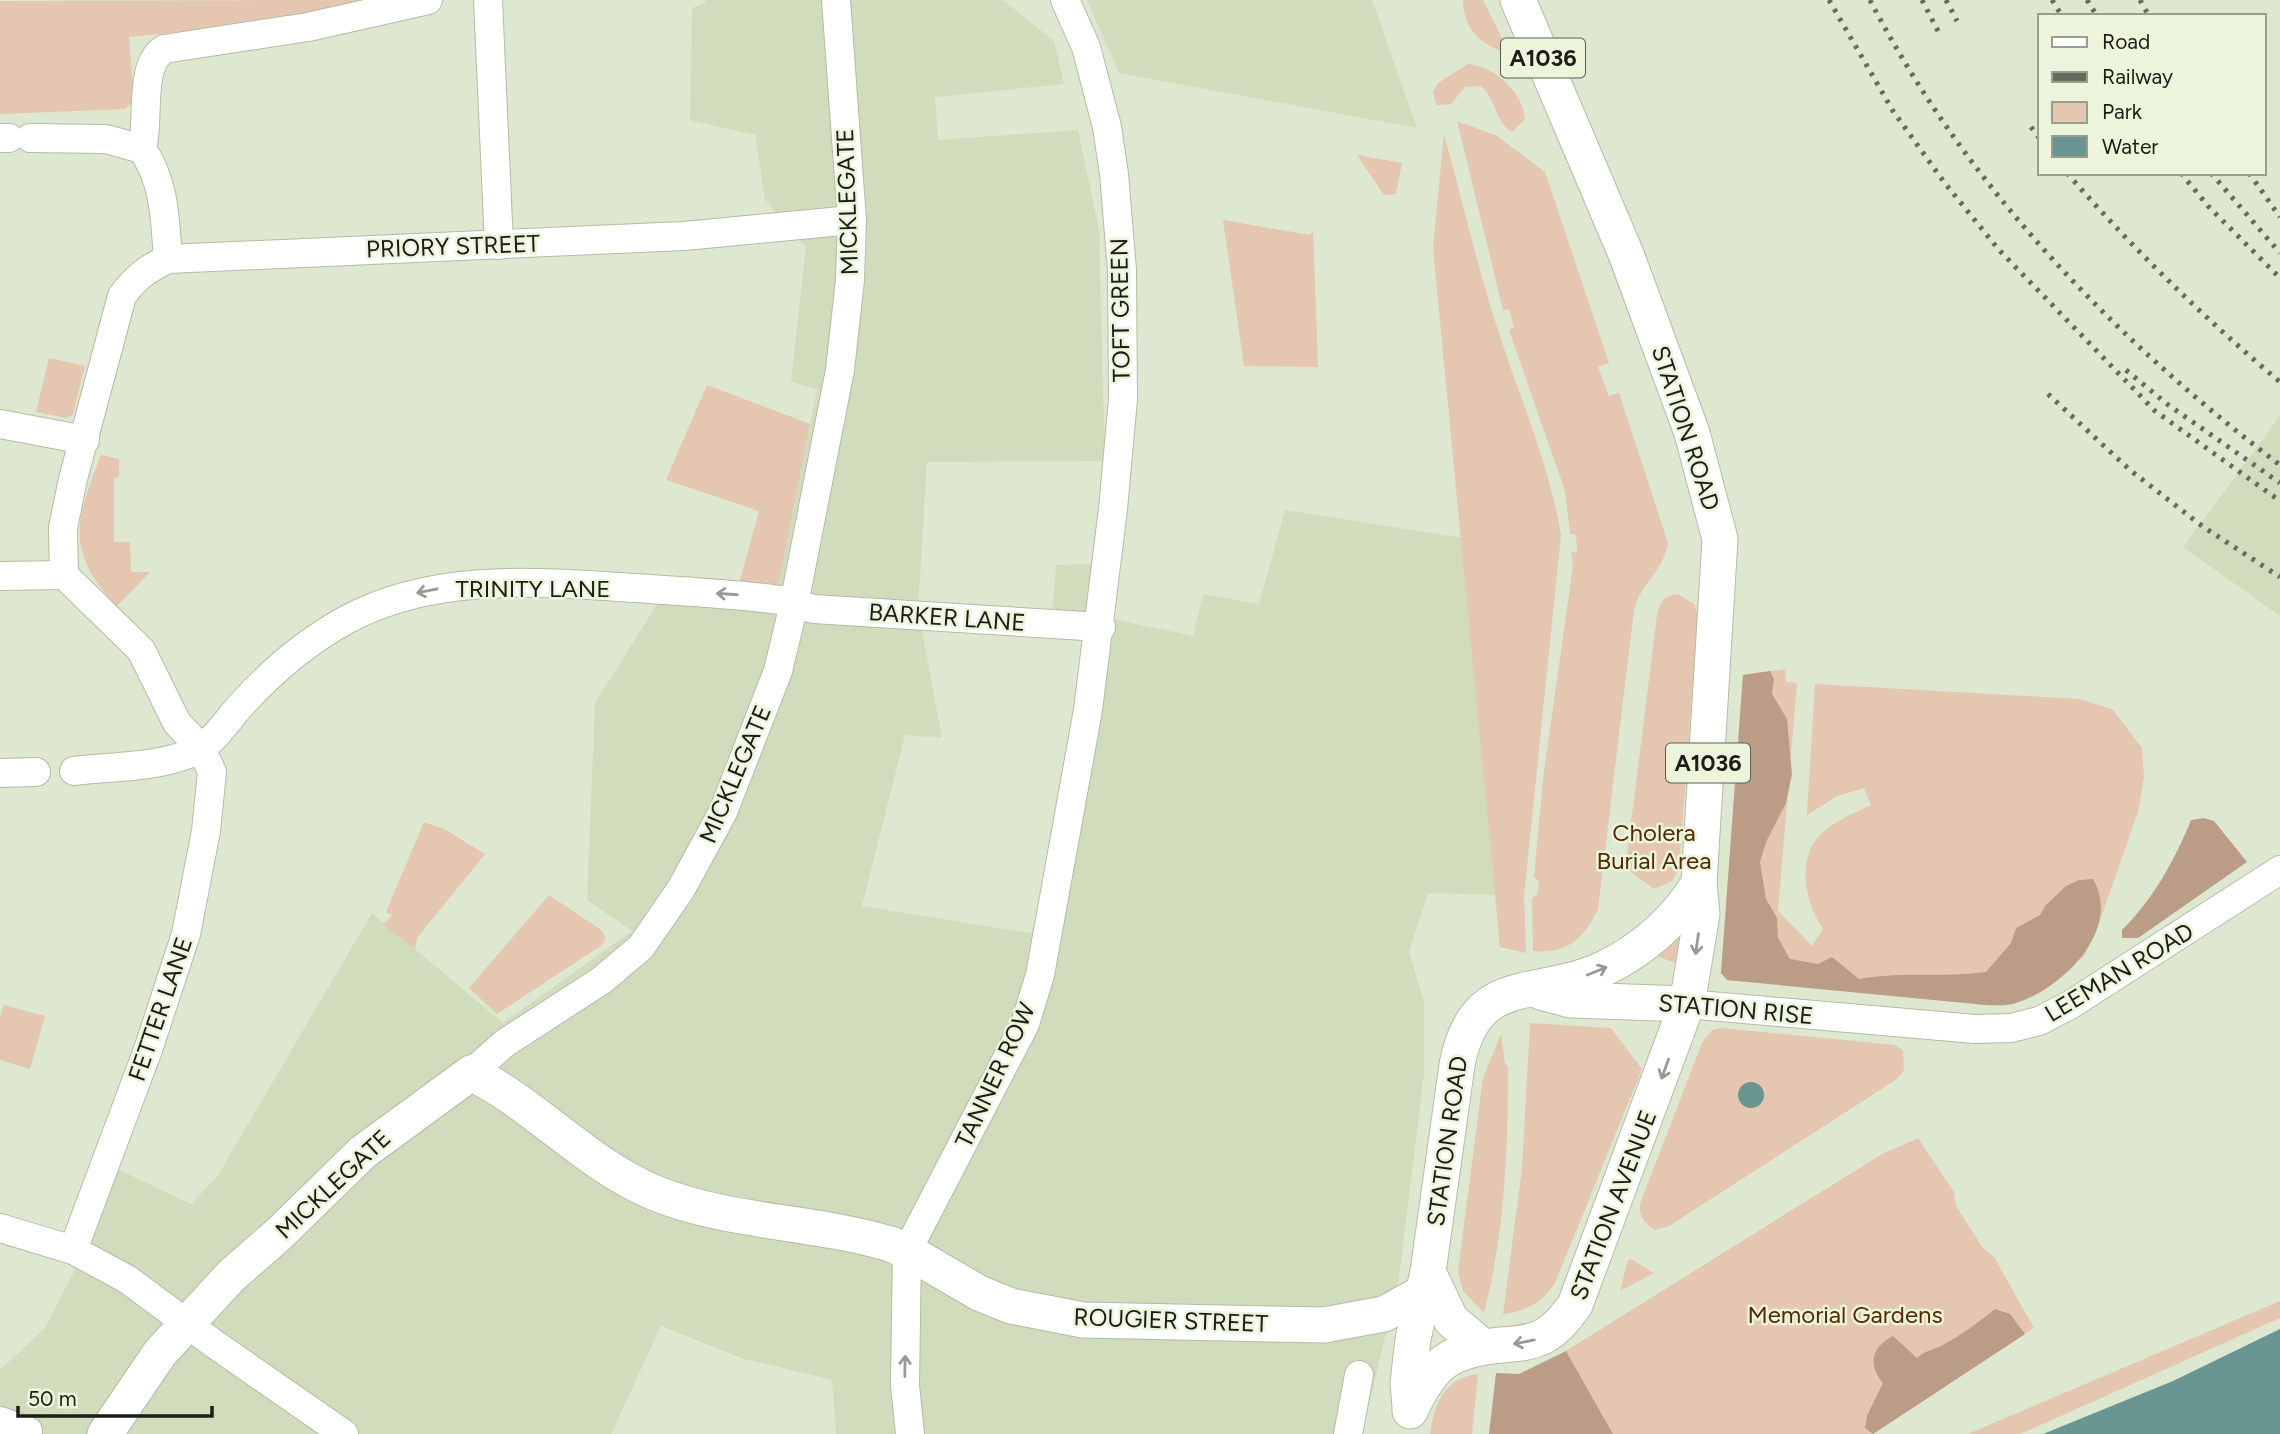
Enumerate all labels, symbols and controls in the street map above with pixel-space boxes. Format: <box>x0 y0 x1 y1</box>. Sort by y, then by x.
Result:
legend <box>2038 14 2266 175</box>
text: Road <box>2102 29 2150 54</box>
road number: A1036 <box>1501 39 1585 78</box>
text: Railway <box>2102 64 2173 89</box>
text: Park <box>2102 99 2143 124</box>
street label: MICKLEGATE <box>830 128 864 276</box>
text: Water <box>2102 134 2158 159</box>
street label: PRIORY STREET <box>365 228 541 264</box>
street label: TOFT GREEN <box>1104 238 1136 382</box>
street label: STATION ROAD <box>1646 342 1726 514</box>
street label: TRINITY LANE <box>455 574 611 603</box>
one-way arrow <box>416 585 439 598</box>
one-way arrow <box>716 587 739 600</box>
street label: BARKER LANE <box>868 597 1026 637</box>
street label: MICKLEGATE <box>693 701 777 847</box>
road number: A1036 <box>1666 744 1750 782</box>
park label: Cholera Burial Area <box>1597 818 1711 875</box>
street label: LEEMAN ROAD <box>2039 916 2199 1028</box>
one-way arrow <box>1691 932 1704 954</box>
street label: FETTER LANE <box>122 933 198 1085</box>
one-way arrow <box>1585 963 1607 976</box>
street label: STATION RISE <box>1657 988 1815 1030</box>
street label: TANNER ROW <box>949 998 1041 1152</box>
street label: STATION ROAD <box>1421 1054 1473 1228</box>
one-way arrow <box>1658 1057 1670 1079</box>
street label: STATION AVENUE <box>1563 1106 1663 1304</box>
street label: MICKLEGATE <box>269 1123 397 1245</box>
park label: Memorial Gardens <box>1747 1300 1943 1329</box>
street label: ROUGIER STREET <box>1073 1302 1269 1338</box>
one-way arrow <box>1513 1335 1536 1349</box>
one-way arrow <box>898 1355 912 1378</box>
scale bar <box>18 1374 212 1418</box>
text: 50 m <box>28 1386 77 1411</box>

